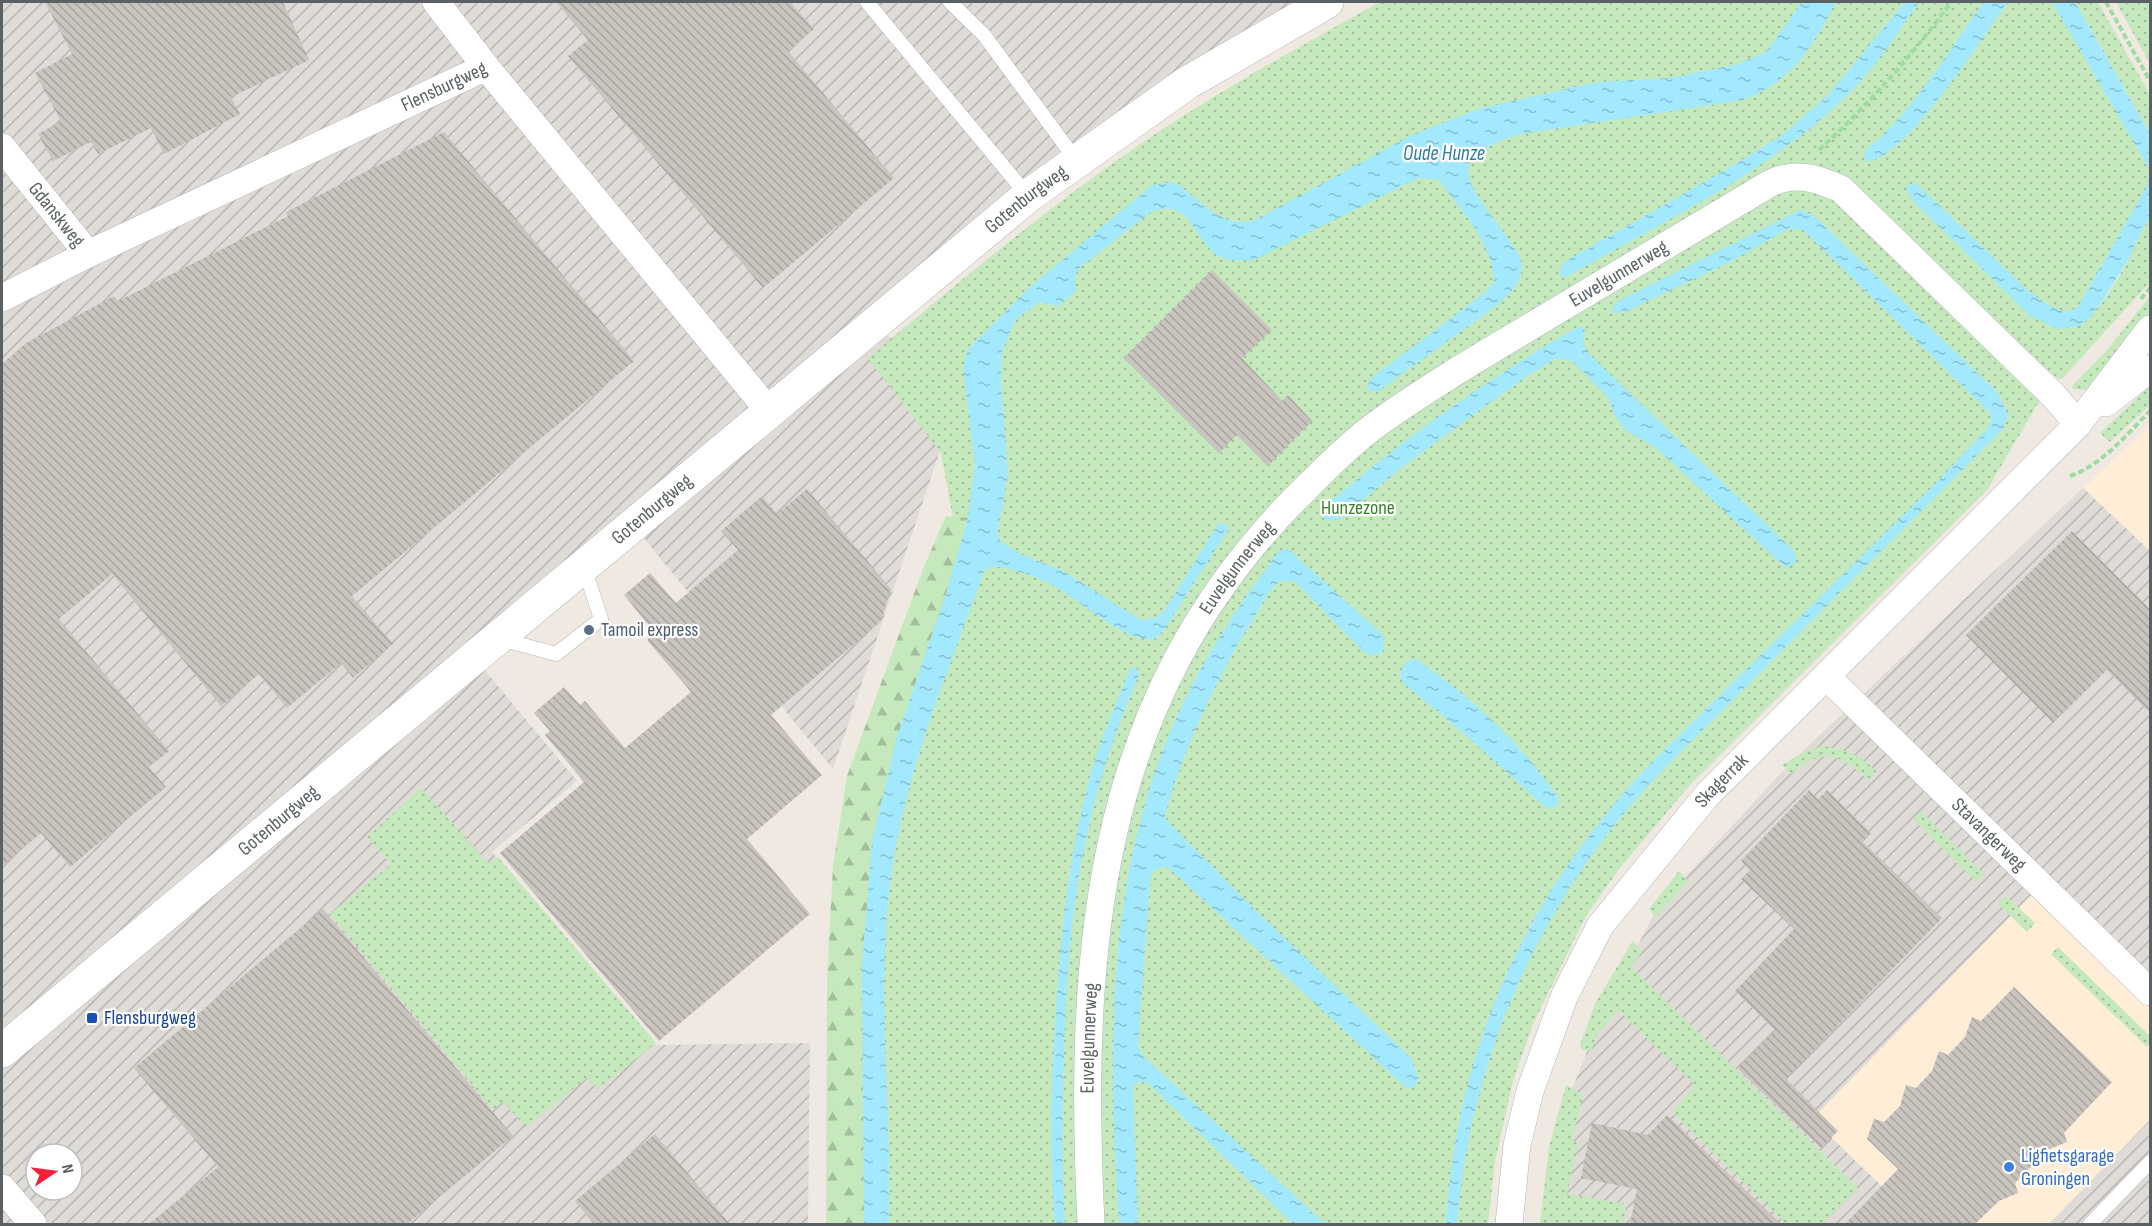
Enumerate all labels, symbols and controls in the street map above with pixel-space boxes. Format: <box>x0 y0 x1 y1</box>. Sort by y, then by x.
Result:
street label: Flensburgweg <box>397 56 491 117</box>
water label: Oude Hunze <box>1403 141 1485 166</box>
street label: Gotenburgweg <box>980 160 1072 239</box>
street label: Gdanskweg <box>23 177 90 252</box>
street label: Euvelgunnerweg <box>1565 235 1673 312</box>
street label: Gotenburgweg <box>607 469 697 550</box>
park label: Hunzezone <box>1321 496 1395 520</box>
street label: Euvelgunnerweg <box>1194 516 1280 619</box>
place label: Tamoil express <box>601 618 699 642</box>
marker: Tamoil express <box>582 623 596 637</box>
street label: Skagerrak <box>1690 748 1754 813</box>
street label: Gotenburgweg <box>233 780 324 861</box>
street label: Stavangerweg <box>1946 793 2031 877</box>
street label: Euvelgunnerweg <box>1076 982 1104 1093</box>
place label: Flensburgweg <box>104 1006 196 1030</box>
marker: Flensburgweg <box>85 1011 99 1025</box>
north arrow <box>24 1142 84 1202</box>
place label: Ligfietsgarage Groningen <box>2021 1144 2114 1191</box>
marker: Ligfietsgarage Groningen <box>2002 1160 2016 1174</box>
text: N <box>57 1163 77 1175</box>

